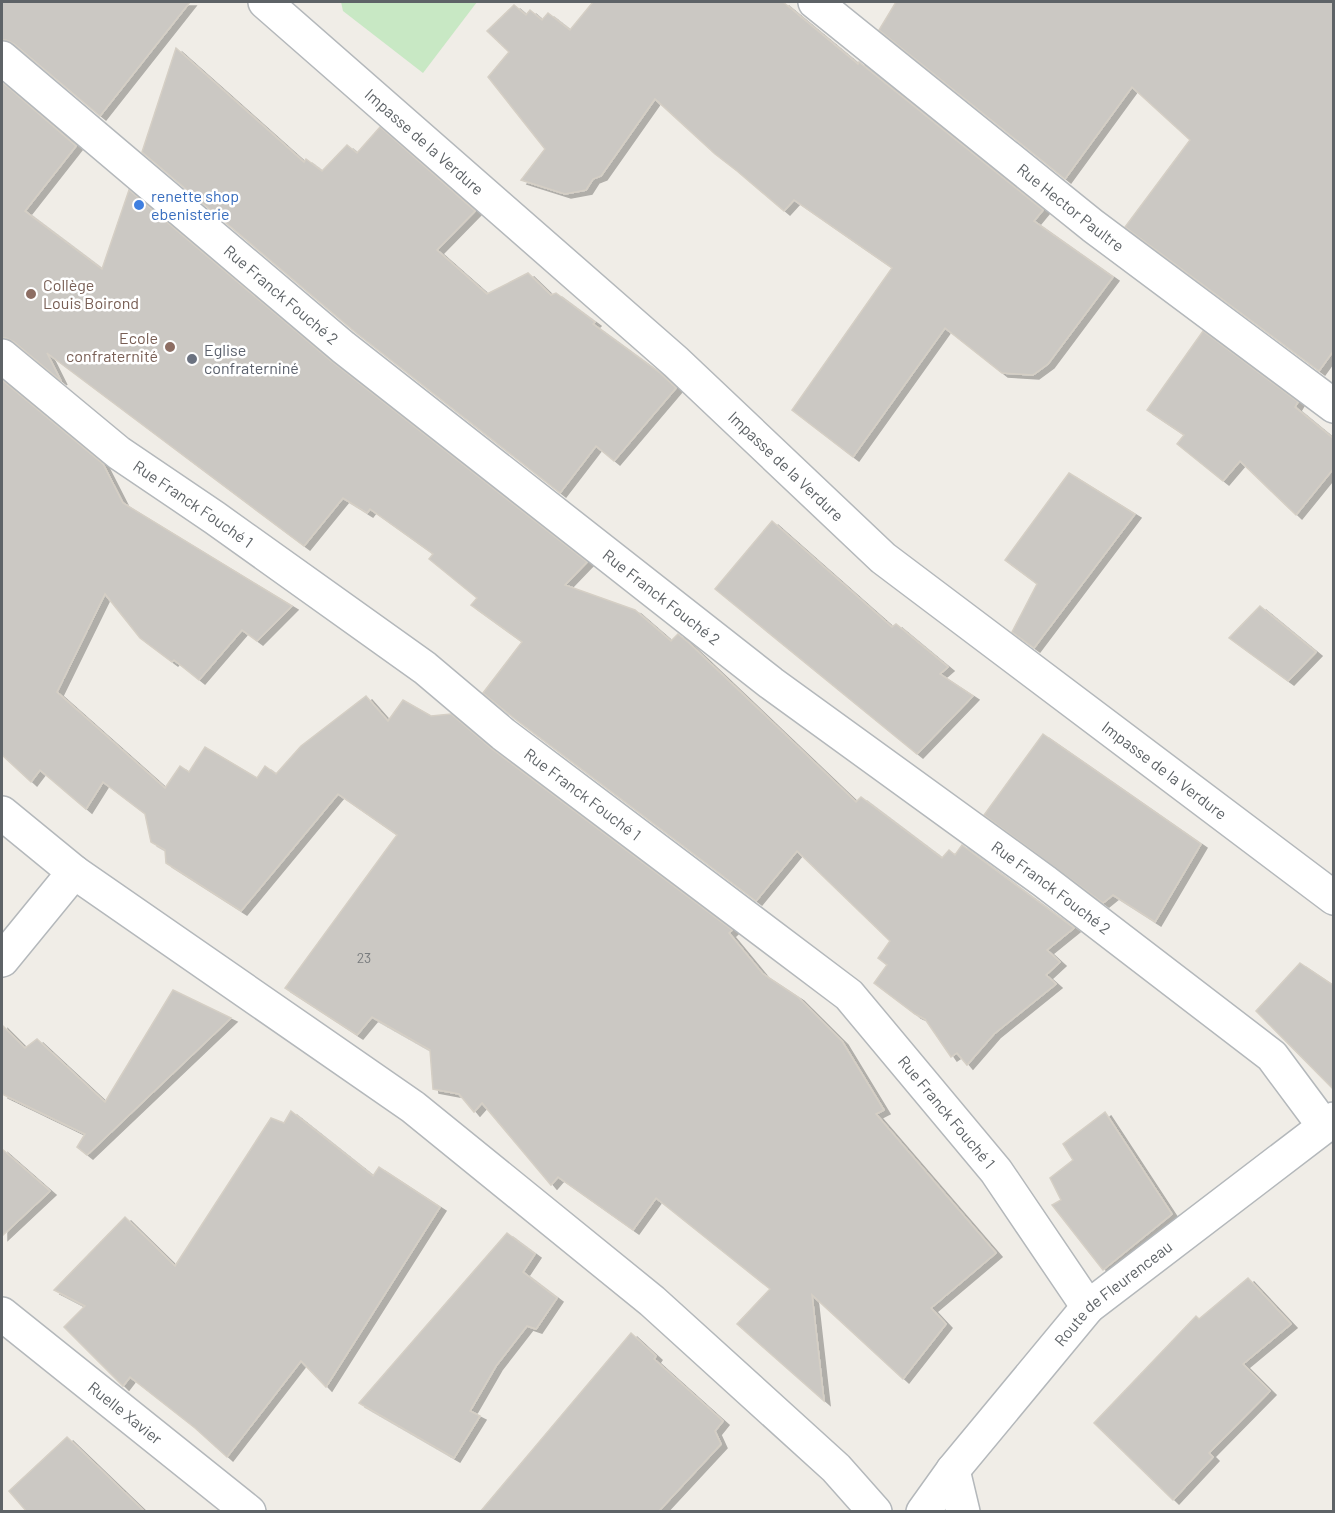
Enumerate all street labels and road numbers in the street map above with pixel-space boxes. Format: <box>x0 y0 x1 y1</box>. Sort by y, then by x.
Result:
street label: Impasse de la Verdure <box>362 84 488 198</box>
street label: Rue Hector Paultre <box>1014 159 1128 255</box>
street label: Rue Franck Fouché 2 <box>220 240 343 348</box>
street label: Impasse de la Verdure <box>725 407 848 525</box>
street label: Rue Franck Fouché 1 <box>130 456 257 551</box>
street label: Rue Franck Fouché 2 <box>599 545 724 649</box>
street label: Impasse de la Verdure <box>1099 717 1231 823</box>
street label: Rue Franck Fouché 1 <box>521 744 645 844</box>
street label: Rue Franck Fouché 2 <box>988 836 1115 938</box>
street label: Rue Franck Fouché 1 <box>895 1051 1000 1172</box>
street label: Route de Fleurenceau <box>1050 1236 1176 1350</box>
street label: Ruelle Xavier <box>85 1377 167 1448</box>

